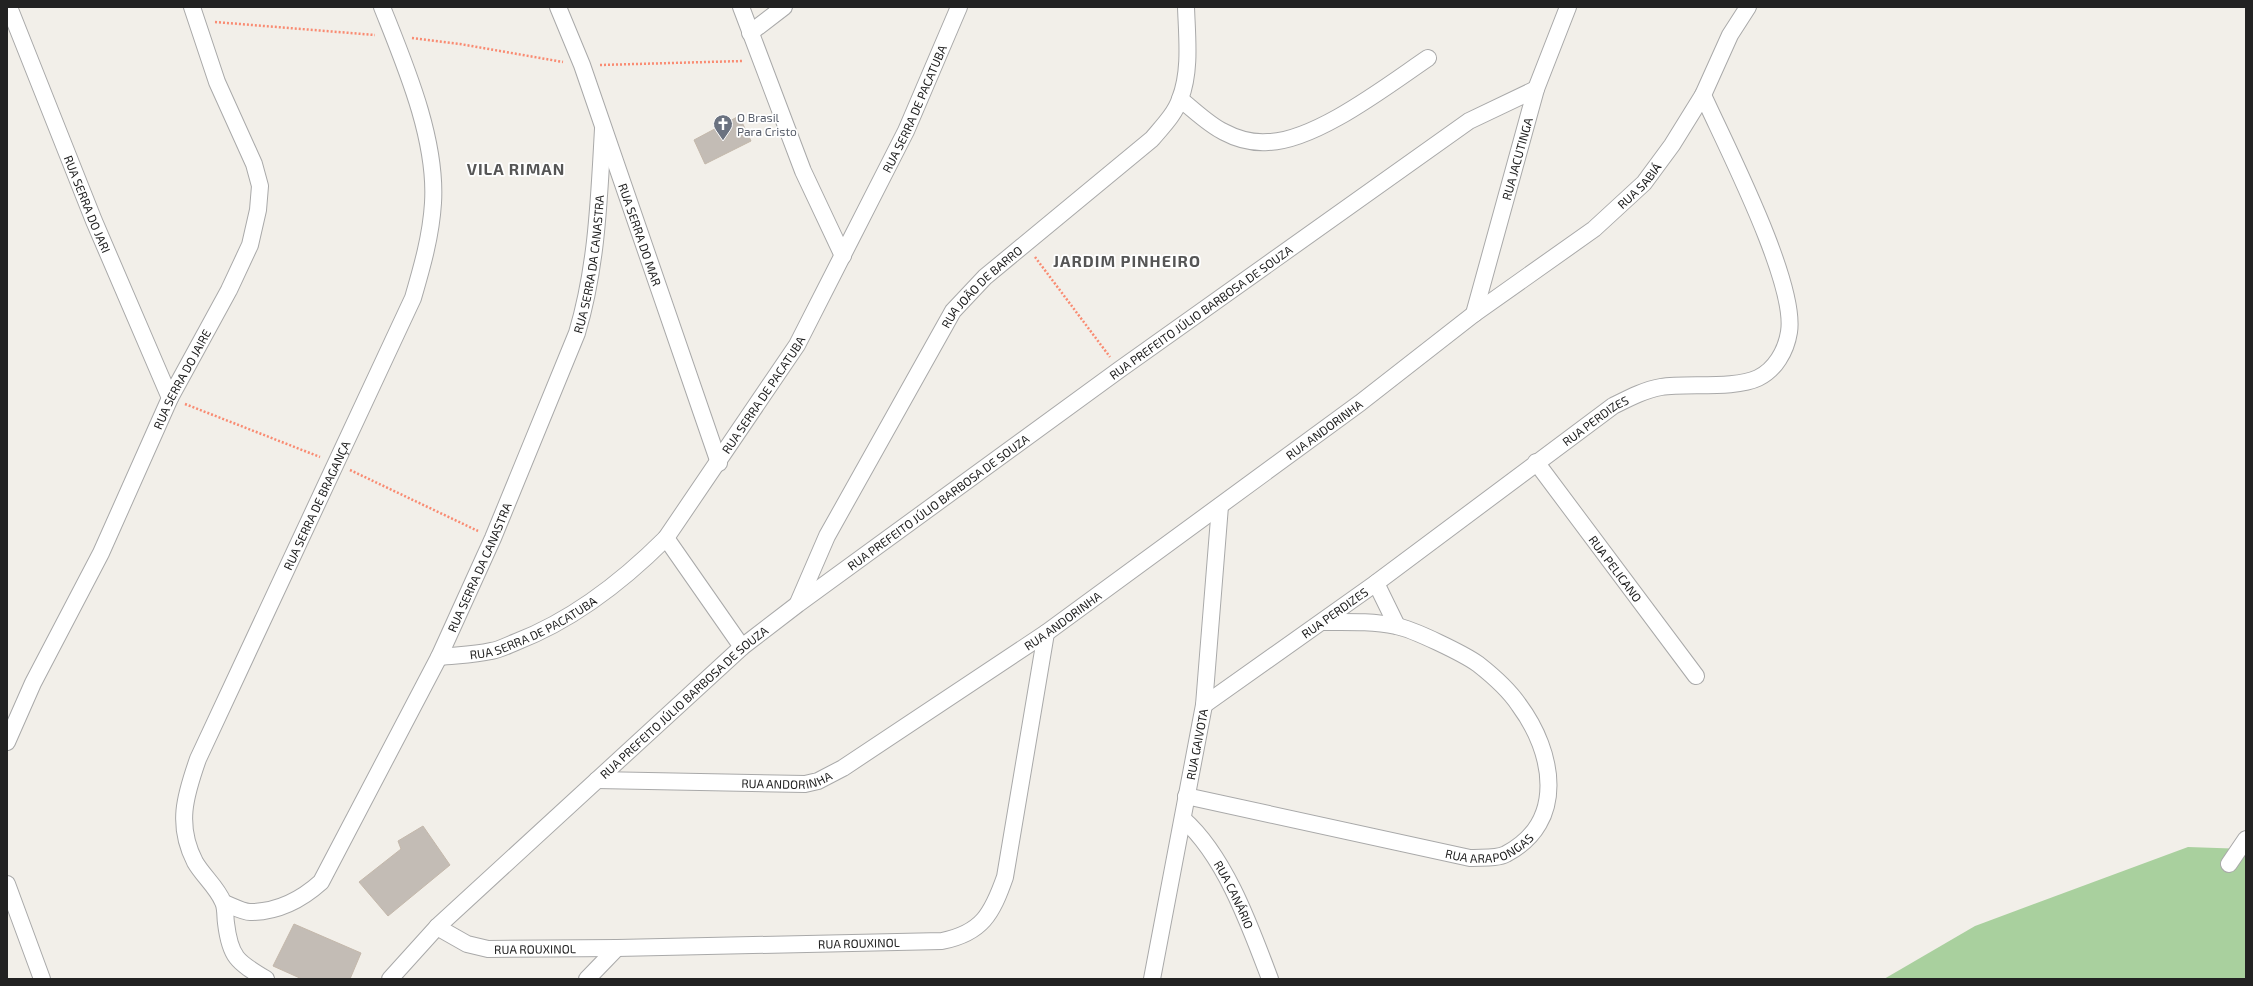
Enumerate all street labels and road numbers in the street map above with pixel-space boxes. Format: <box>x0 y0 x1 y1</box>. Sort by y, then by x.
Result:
street label: RUA SERRA DE PACATUBA <box>879 42 949 175</box>
street label: RUA JACUTINGA <box>1499 115 1535 202</box>
street label: RUA SERRA DO JARI <box>62 153 114 255</box>
street label: RUA SABIÁ <box>1614 159 1664 211</box>
street label: RUA SERRA DO MAR <box>616 181 664 288</box>
street label: RUA SERRA DA CANASTRA <box>570 194 606 335</box>
street label: RUA PREFEITO JÚLIO BARBOSA DE SOUZA <box>1106 242 1295 382</box>
street label: RUA JOÃO DE BARRO <box>938 243 1025 330</box>
street label: RUA SERRA DO JAIRE <box>150 326 213 431</box>
street label: RUA SERRA DE PACATUBA <box>719 333 808 456</box>
street label: RUA PERDIZES <box>1559 392 1631 448</box>
street label: RUA ANDORINHA <box>1283 396 1365 462</box>
street label: RUA PREFEITO JÚLIO BARBOSA DE SOUZA <box>845 431 1032 573</box>
street label: RUA SERRA DE BRAGANÇA <box>280 438 353 572</box>
street label: RUA SERRA DA CANASTRA <box>444 500 514 634</box>
street label: RUA PELICANO <box>1586 533 1645 604</box>
street label: RUA PERDIZES <box>1299 584 1371 641</box>
street label: RUA ANDORINHA <box>1021 588 1104 653</box>
street label: RUA SERRA DE PACATUBA <box>469 593 599 661</box>
street label: RUA PREFEITO JÚLIO BARBOSA DE SOUZA <box>597 623 771 781</box>
street label: RUA GAIVOTA <box>1183 707 1210 781</box>
street label: RUA ANDORINHA <box>741 768 834 791</box>
street label: RUA ARAPONGAS <box>1444 830 1536 865</box>
street label: RUA CANÁRIO <box>1212 858 1257 931</box>
street label: RUA ROUXINOL <box>818 935 900 951</box>
street label: RUA ROUXINOL <box>494 941 576 956</box>

